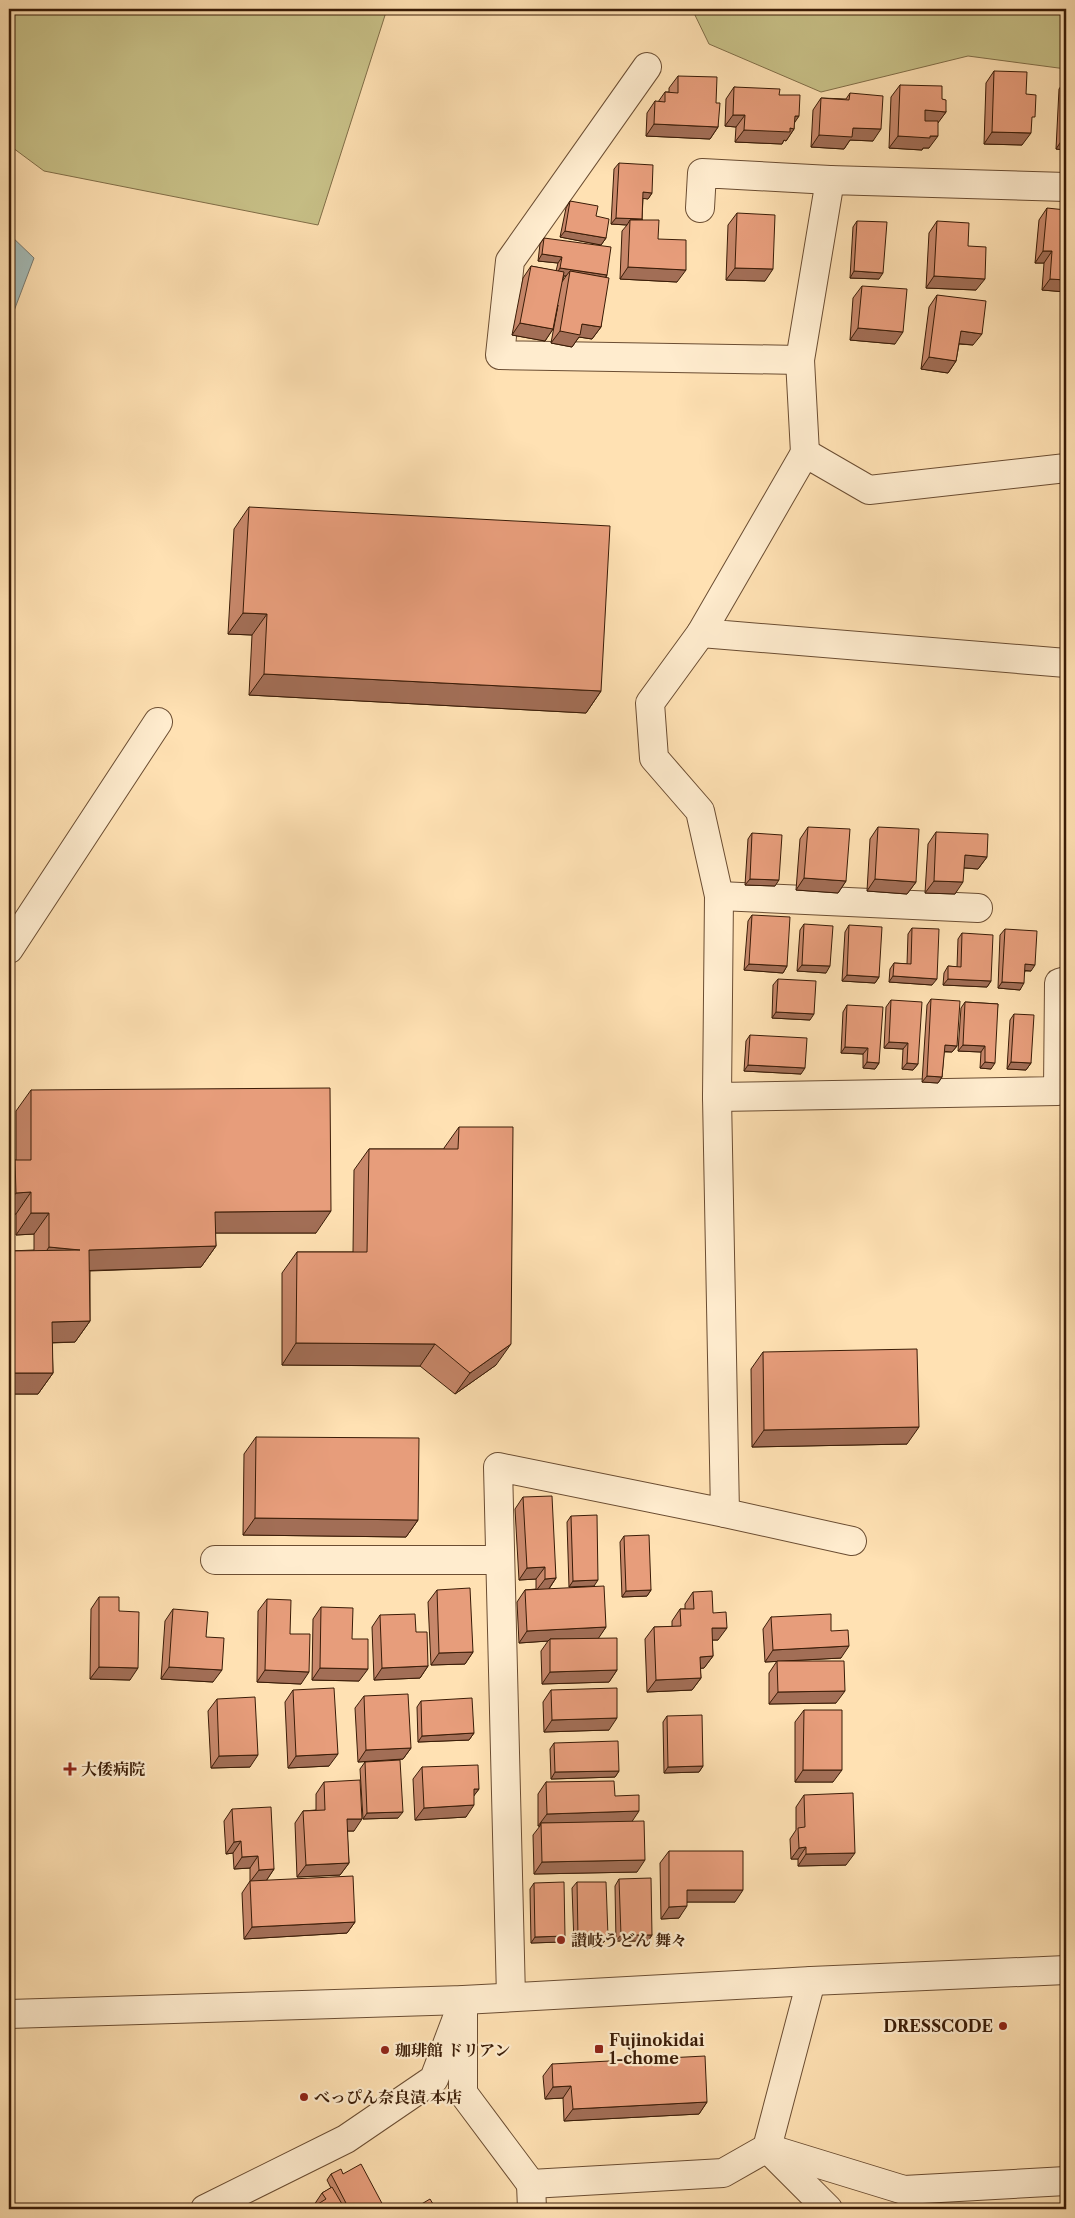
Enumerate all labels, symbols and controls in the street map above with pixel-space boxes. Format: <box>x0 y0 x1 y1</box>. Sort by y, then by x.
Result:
place label: 大倭病院 <box>81 1759 145 1779</box>
marker: 大倭病院 <box>63 1762 77 1776</box>
place label: 讃岐うどん 舞々 <box>571 1930 687 1950</box>
marker: 讃岐うどん 舞々 <box>555 1934 567 1946</box>
place label: DRESSCODE <box>883 2016 993 2036</box>
marker: DRESSCODE <box>997 2020 1009 2032</box>
place label: Fujinokidai 1-chome <box>609 2030 705 2068</box>
place label: 珈琲館 ドリアン <box>395 2040 510 2060</box>
marker: Fujinokidai 1-chome <box>593 2043 605 2055</box>
marker: 珈琲館 ドリアン <box>379 2044 391 2056</box>
place label: べっぴん奈良漬 本店 <box>314 2087 462 2107</box>
marker: べっぴん奈良漬 本店 <box>298 2091 310 2103</box>

